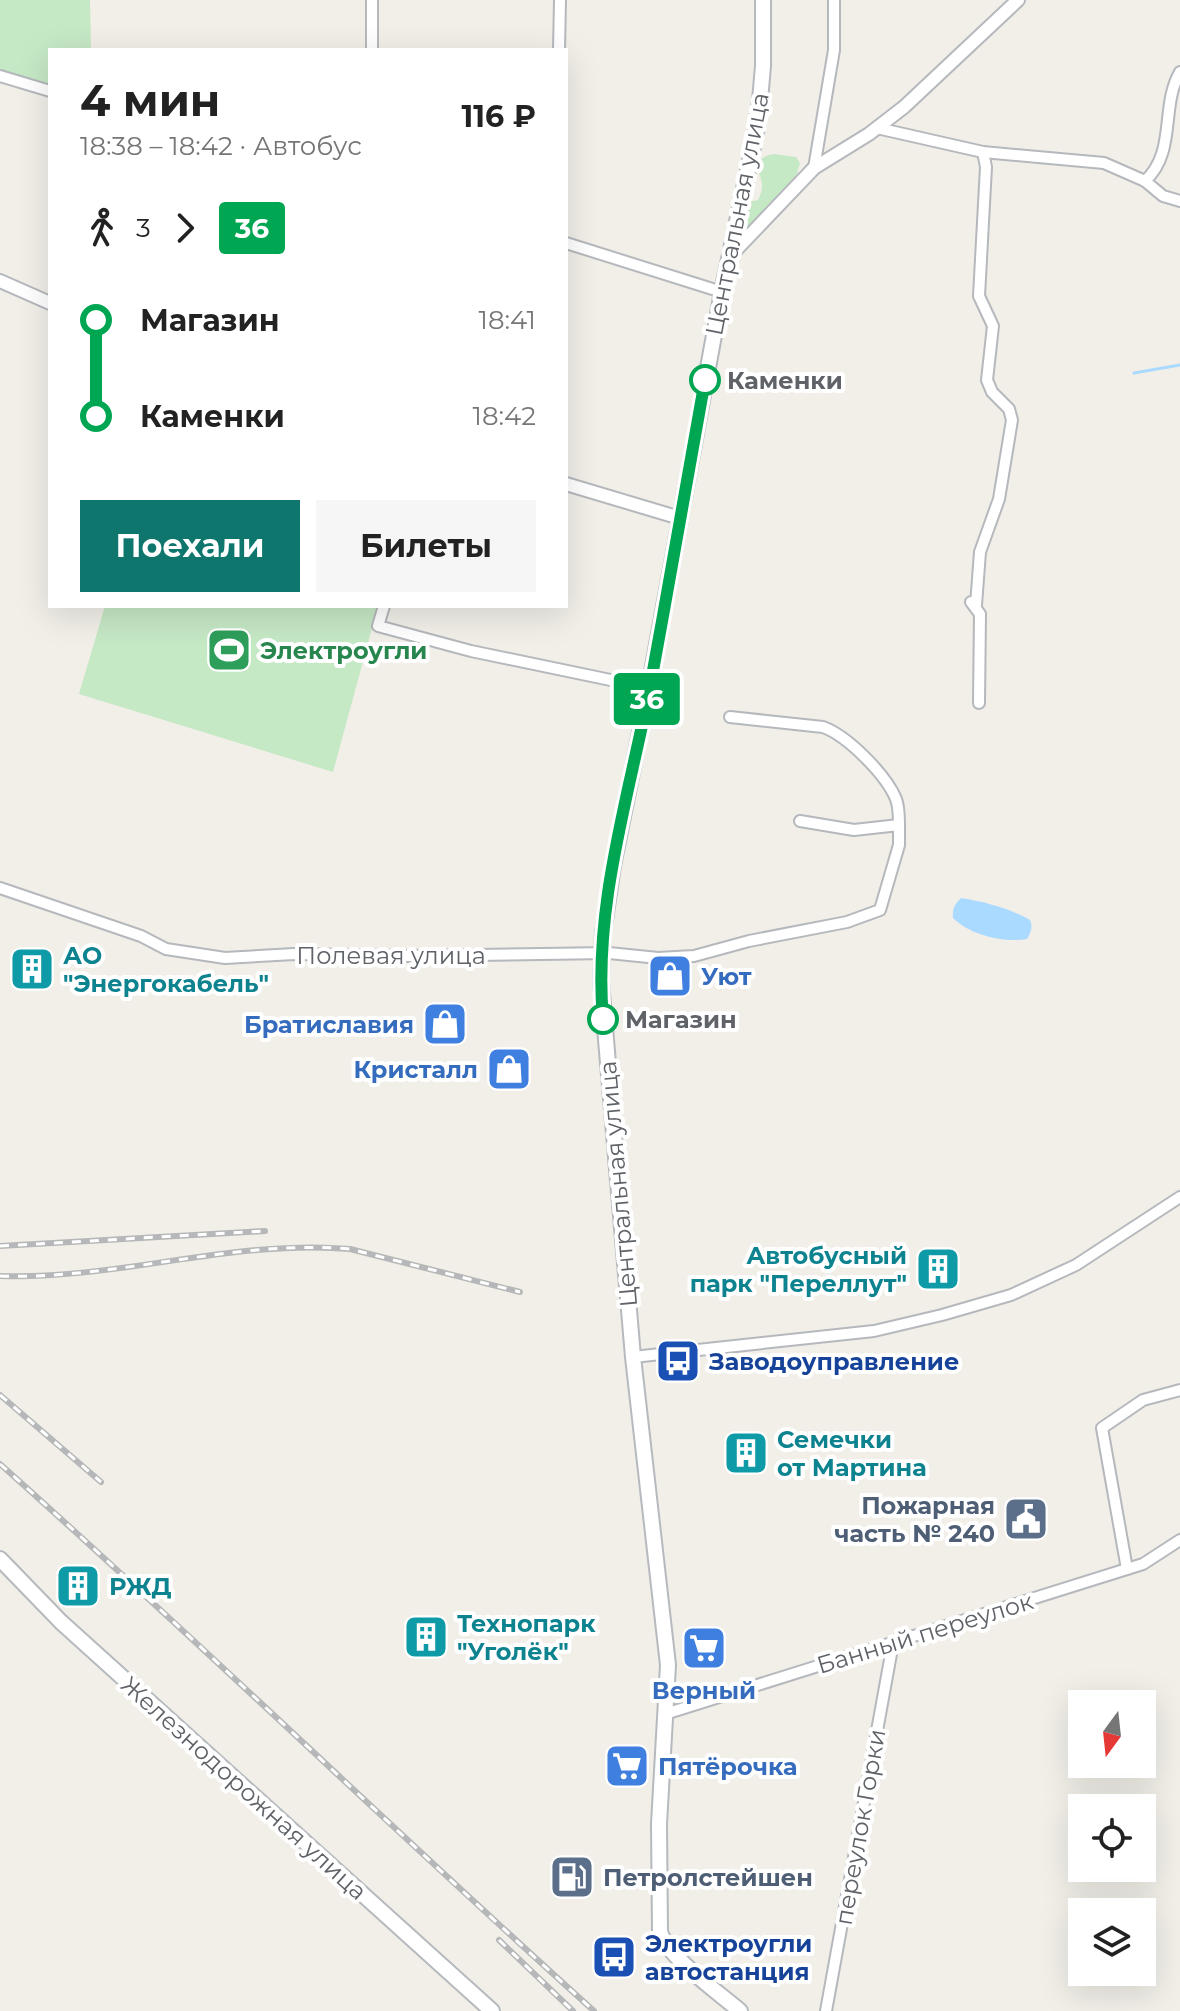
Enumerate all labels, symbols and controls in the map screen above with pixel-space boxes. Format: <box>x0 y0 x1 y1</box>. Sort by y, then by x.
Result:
text: 4 мин <box>80 73 220 127</box>
street label: Центральная улица <box>699 90 775 338</box>
text: 116 ₽ <box>462 98 536 135</box>
text: 18:38 – 18:42 · Автобус <box>80 130 362 162</box>
icon: walk <box>80 206 124 250</box>
icon: forward <box>163 206 207 250</box>
text: 36 <box>235 211 269 245</box>
text: 3 <box>136 212 151 244</box>
text: Магазин <box>140 302 280 339</box>
text: 18:41 <box>479 304 536 336</box>
marker: Каменки <box>690 365 720 395</box>
place label: Каменки <box>727 366 843 395</box>
text: Каменки <box>140 398 285 435</box>
text: 18:42 <box>473 400 536 432</box>
button: Поехали <box>80 500 300 592</box>
button: Билеты <box>316 500 536 592</box>
sports icon: Электроугли <box>205 626 253 674</box>
place label: Электроугли <box>260 636 427 665</box>
line badge: 36 <box>611 673 683 725</box>
text: 36 <box>630 682 664 716</box>
place label: АО "Энергокабель" <box>63 941 269 998</box>
street label: Полевая улица <box>296 941 486 970</box>
building icon: АО "Энергокабель" <box>8 945 56 993</box>
shop icon: Уют <box>646 952 694 1000</box>
place label: Уют <box>701 962 752 991</box>
shop icon: Братиславия <box>421 1000 469 1048</box>
marker: Магазин <box>588 1004 618 1034</box>
place label: Магазин <box>625 1005 737 1034</box>
place label: Братиславия <box>244 1010 414 1039</box>
shop icon: Кристалл <box>485 1045 533 1093</box>
place label: Кристалл <box>353 1055 478 1084</box>
street label: Центральная улица <box>593 1060 643 1308</box>
place label: Автобусный парк "Переллут" <box>690 1241 907 1298</box>
building icon: Автобусный парк "Переллут" <box>914 1245 962 1293</box>
bus stop icon: Заводоуправление <box>654 1337 702 1385</box>
place label: Заводоуправление <box>708 1347 959 1376</box>
place label: Семечки от Мартина <box>777 1425 927 1482</box>
building icon: Семечки от Мартина <box>722 1429 770 1477</box>
place label: Пожарная часть № 240 <box>834 1491 995 1548</box>
public building icon: Пожарная часть № 240 <box>1002 1495 1050 1543</box>
building icon: РЖД <box>54 1562 102 1610</box>
place label: РЖД <box>109 1572 171 1601</box>
street label: Банный переулок <box>813 1586 1037 1680</box>
place label: Технопарк "Уголёк" <box>457 1609 596 1666</box>
building icon: Технопарк "Уголёк" <box>402 1613 450 1661</box>
supermarket icon: Верный <box>680 1624 728 1672</box>
street label: Железнодорожная улица <box>115 1670 373 1906</box>
place label: Верный <box>652 1676 756 1705</box>
north arrow <box>1068 1690 1156 1778</box>
map controls <box>1068 1690 1156 1986</box>
street label: переулок Горки <box>828 1727 892 1927</box>
supermarket icon: Пятёрочка <box>603 1742 651 1790</box>
place label: Пятёрочка <box>658 1752 798 1781</box>
button: locate <box>1068 1794 1156 1882</box>
fuel station icon: Петролстейшен <box>548 1853 596 1901</box>
place label: Петролстейшен <box>603 1863 813 1892</box>
button: layers <box>1068 1898 1156 1986</box>
place label: Электроугли автостанция <box>645 1929 812 1986</box>
bus stop icon: Электроугли автостанция <box>590 1933 638 1981</box>

